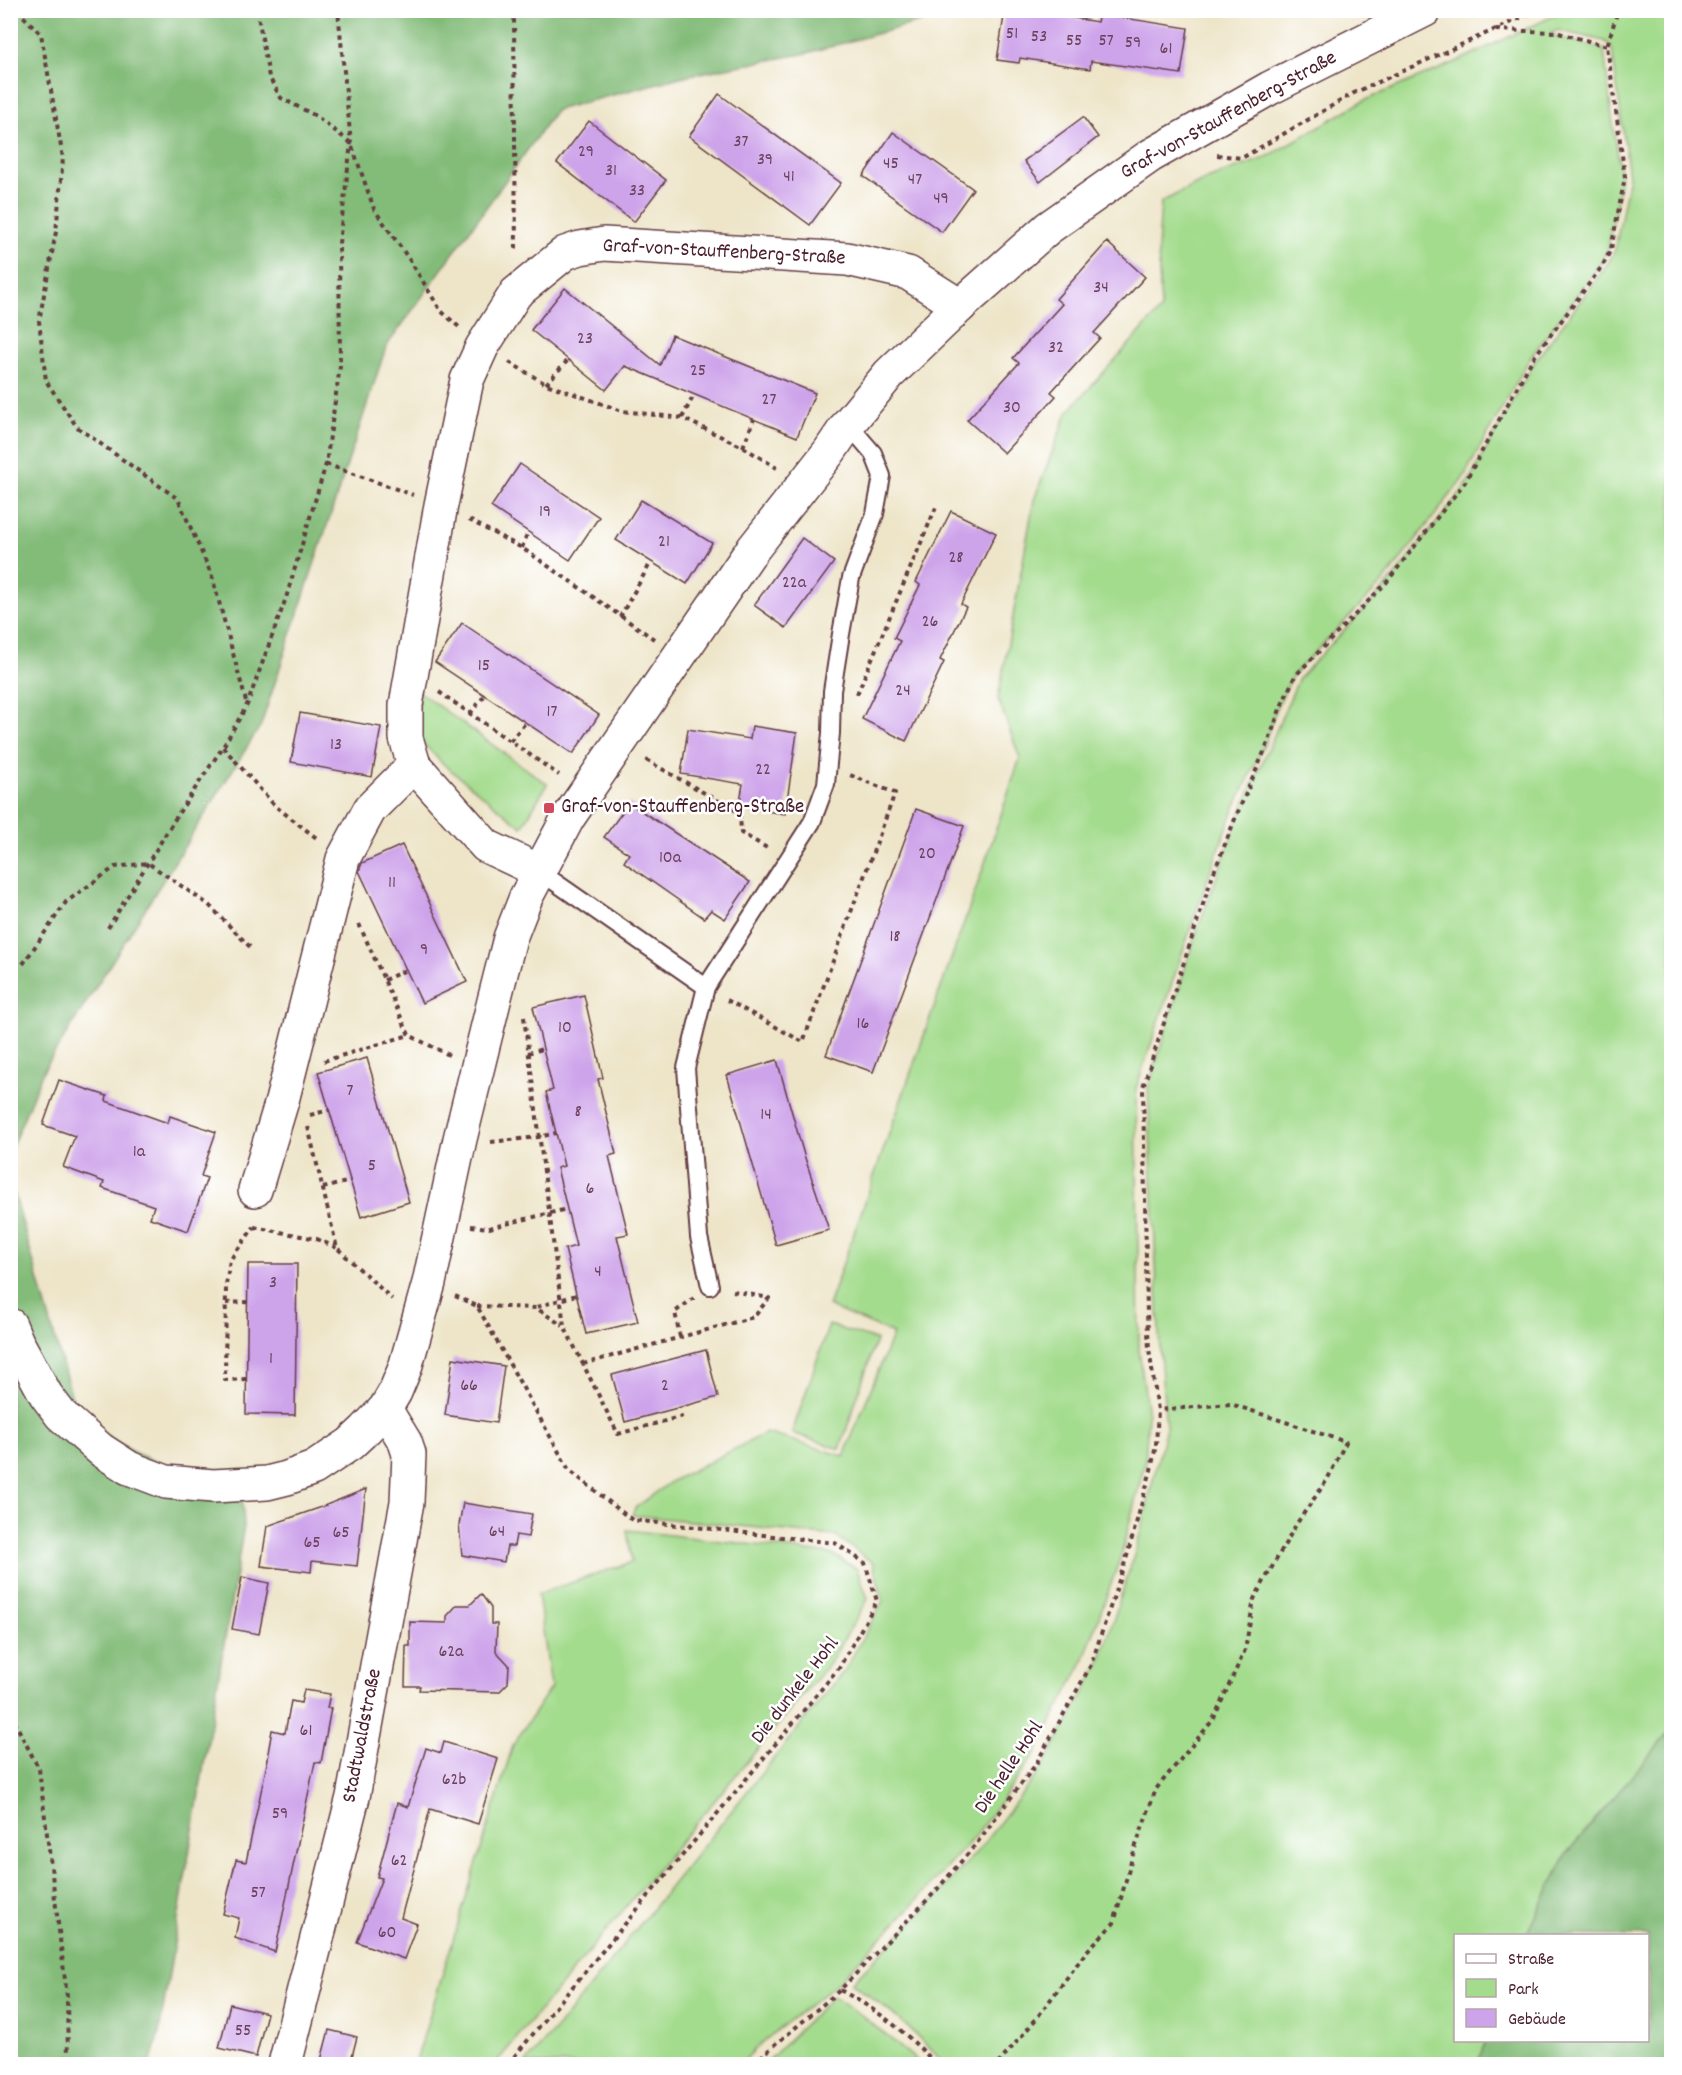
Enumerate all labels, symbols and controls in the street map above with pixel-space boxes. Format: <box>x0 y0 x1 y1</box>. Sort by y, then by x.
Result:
house number: 51 <box>1006 22 1018 47</box>
house number: 53 <box>1031 25 1047 50</box>
house number: 55 <box>1066 29 1082 54</box>
house number: 57 <box>1098 29 1114 54</box>
house number: 59 <box>1125 31 1141 56</box>
house number: 61 <box>1160 37 1172 62</box>
street label: Graf-von-Stauffenberg-Straße <box>1115 44 1343 188</box>
house number: 37 <box>734 130 749 155</box>
house number: 29 <box>578 140 594 165</box>
house number: 39 <box>757 148 773 173</box>
house number: 45 <box>883 152 899 177</box>
house number: 31 <box>605 159 617 184</box>
house number: 41 <box>783 165 795 190</box>
house number: 47 <box>908 168 922 193</box>
house number: 33 <box>629 179 645 204</box>
house number: 49 <box>933 187 949 212</box>
street label: Graf-von-Stauffenberg-Straße <box>602 232 846 274</box>
house number: 34 <box>1093 276 1109 301</box>
house number: 23 <box>577 327 593 352</box>
house number: 32 <box>1048 336 1064 361</box>
house number: 25 <box>690 359 706 384</box>
house number: 27 <box>762 388 776 413</box>
house number: 30 <box>1003 396 1021 421</box>
house number: 19 <box>539 500 551 525</box>
house number: 21 <box>658 530 670 555</box>
house number: 28 <box>948 546 964 571</box>
house number: 22a <box>782 571 807 596</box>
house number: 26 <box>922 610 938 635</box>
house number: 15 <box>478 654 490 679</box>
house number: 24 <box>895 679 911 704</box>
house number: 17 <box>547 700 558 725</box>
house number: 13 <box>330 733 342 758</box>
house number: 22 <box>755 758 771 783</box>
place label: Graf-von-Stauffenberg-Straße <box>561 793 804 823</box>
marker: Graf-von-Stauffenberg-Straße <box>542 801 556 815</box>
house number: 20 <box>918 842 936 867</box>
house number: 10a <box>659 846 682 871</box>
house number: 11 <box>388 871 396 896</box>
house number: 18 <box>889 925 901 950</box>
house number: 9 <box>420 938 428 963</box>
house number: 16 <box>857 1012 869 1037</box>
house number: 10 <box>558 1016 572 1041</box>
house number: 7 <box>347 1079 354 1104</box>
house number: 8 <box>574 1100 582 1125</box>
house number: 14 <box>760 1103 772 1128</box>
house number: 1a <box>133 1140 146 1165</box>
house number: 5 <box>368 1154 376 1179</box>
house number: 6 <box>586 1177 594 1202</box>
house number: 4 <box>594 1260 602 1285</box>
house number: 3 <box>269 1271 277 1296</box>
house number: 1 <box>269 1347 273 1372</box>
house number: 66 <box>460 1374 478 1399</box>
house number: 2 <box>661 1374 669 1399</box>
house number: 64 <box>489 1520 505 1545</box>
house number: 65 <box>332 1521 350 1546</box>
house number: 65 <box>303 1531 321 1556</box>
street label: Die dunkele Hohl <box>744 1631 848 1751</box>
house number: 62a <box>438 1640 464 1665</box>
street label: Stadtwaldstraße <box>335 1666 391 1806</box>
street label: Die helle Hohl <box>968 1716 1052 1820</box>
house number: 61 <box>300 1719 312 1744</box>
house number: 62b <box>442 1768 466 1793</box>
house number: 59 <box>272 1802 288 1827</box>
house number: 62 <box>391 1849 407 1874</box>
house number: 57 <box>250 1881 266 1906</box>
house number: 60 <box>378 1921 396 1946</box>
legend <box>1454 1934 1649 2042</box>
text: Straße <box>1508 1948 1554 1973</box>
text: Park <box>1508 1978 1539 2003</box>
text: Gebäude <box>1508 2008 1566 2033</box>
house number: 55 <box>235 2019 251 2044</box>

